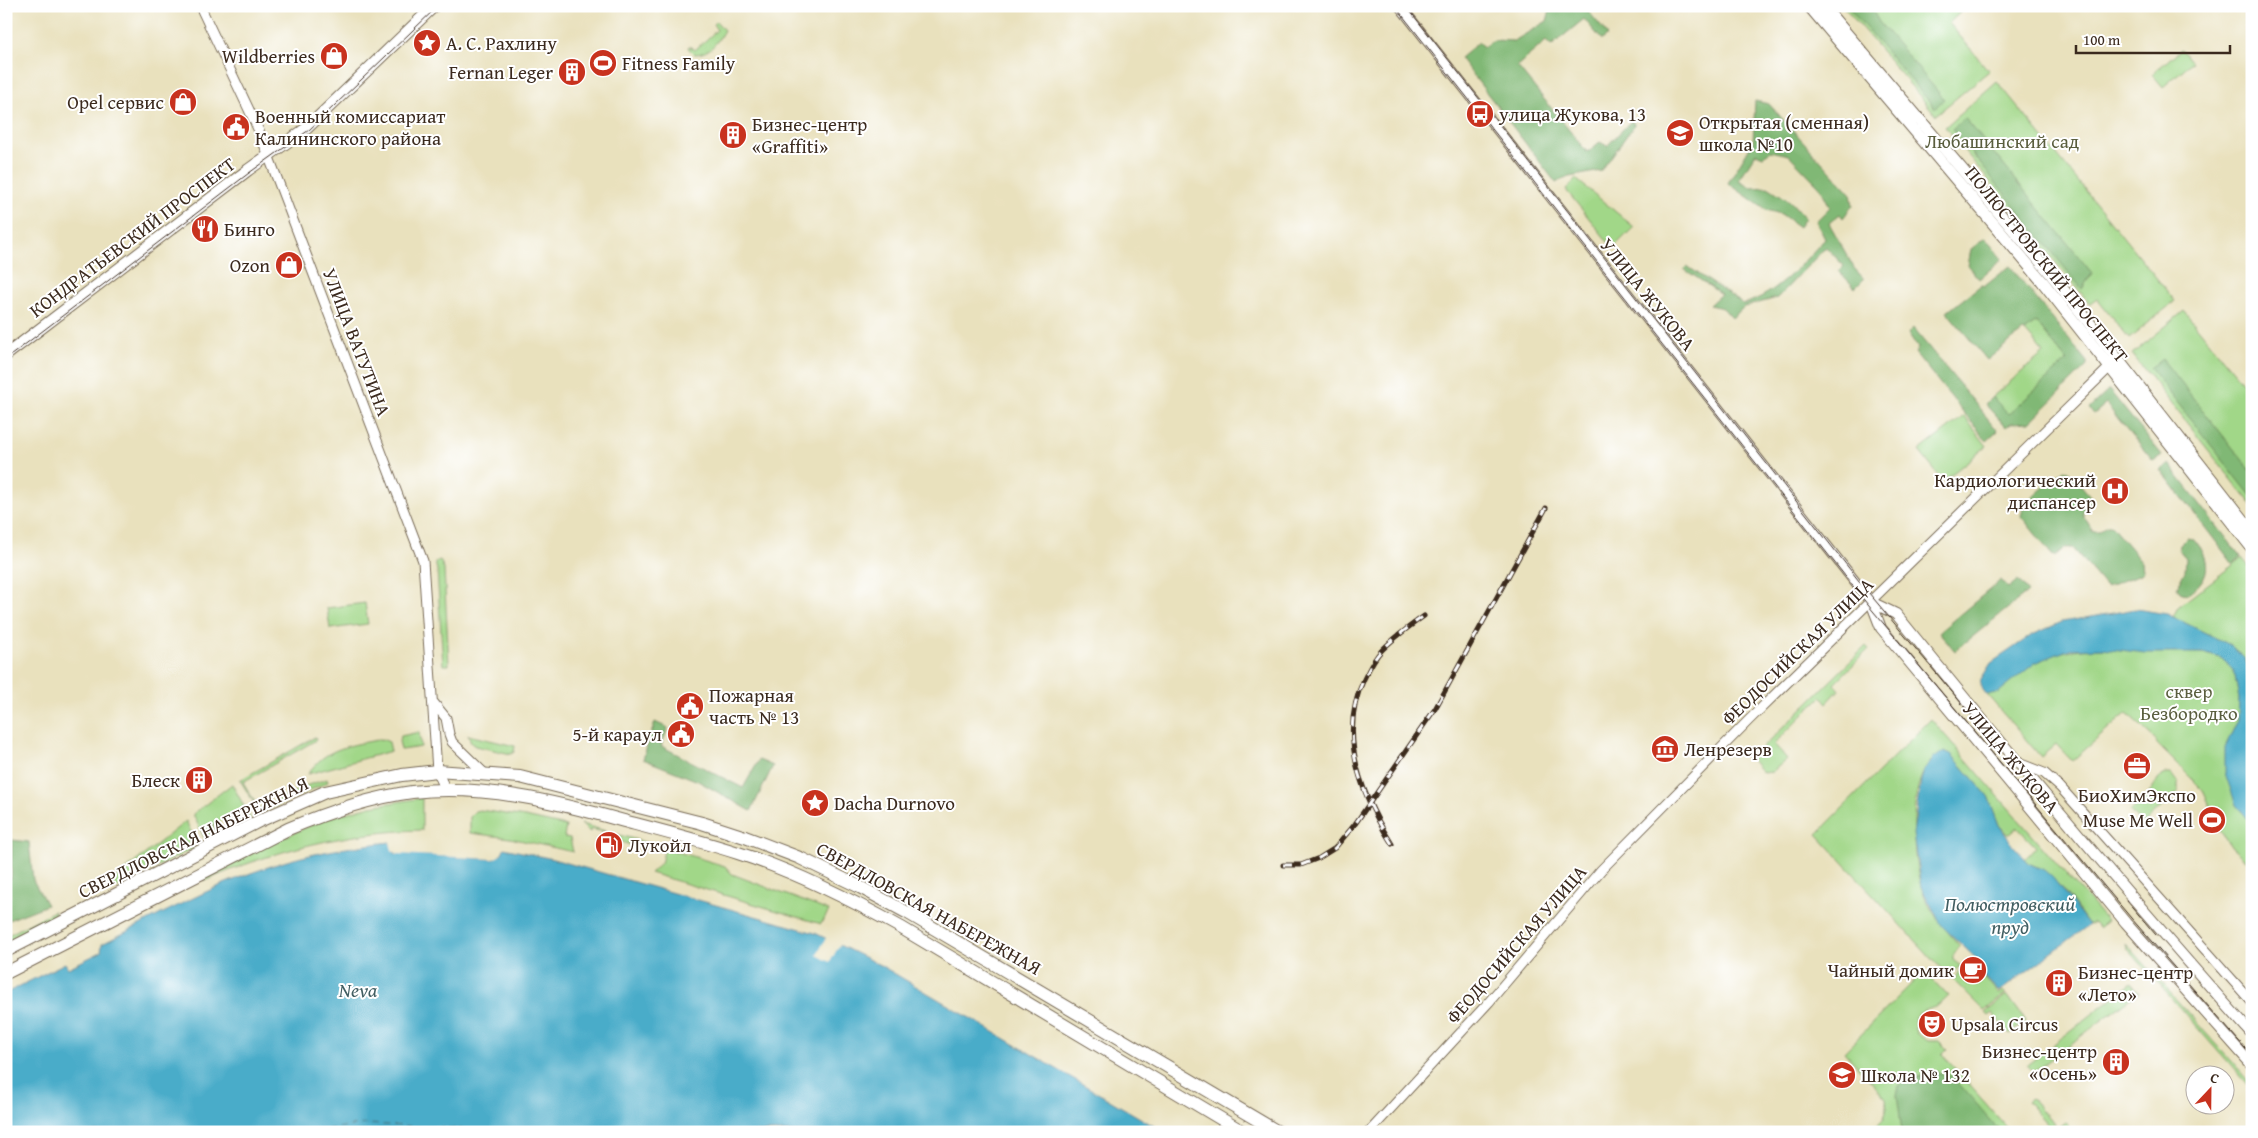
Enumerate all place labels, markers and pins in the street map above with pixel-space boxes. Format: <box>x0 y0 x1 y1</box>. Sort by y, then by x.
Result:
place icon: А. С. Рахлину <box>412 28 442 58</box>
place label: А. С. Рахлину <box>446 29 557 57</box>
shop icon: Wildberries <box>319 41 349 71</box>
place label: Wildberries <box>222 42 315 70</box>
sports icon: Fitness Family <box>588 48 618 78</box>
place label: Fitness Family <box>622 49 736 77</box>
building icon: Fernan Leger <box>557 57 587 87</box>
place label: Fernan Leger <box>449 58 553 86</box>
shop icon: Opel сервис <box>168 87 198 117</box>
place label: Opel сервис <box>67 88 164 116</box>
bus stop icon: улица Жукова, 13 <box>1465 99 1495 129</box>
place label: улица Жукова, 13 <box>1498 100 1646 128</box>
place label: Военный комиссариат Калининского района <box>255 102 446 152</box>
place label: Открытая (сменная) школа №10 <box>1699 108 1869 158</box>
place label: Бизнес-центр «Graffiti» <box>752 110 867 160</box>
public building icon: Военный комиссариат Калининского района <box>221 112 251 142</box>
school or university icon: Открытая (сменная) школа №10 <box>1665 118 1695 148</box>
building icon: Бизнес-центр «Graffiti» <box>718 120 748 150</box>
restaurant icon: Бинго <box>190 214 220 244</box>
place label: Бинго <box>224 215 275 243</box>
shop icon: Ozon <box>274 250 304 280</box>
place label: Ozon <box>230 251 270 279</box>
place label: Кардиологический диспансер <box>1934 466 2096 516</box>
hospital icon: Кардиологический диспансер <box>2100 476 2130 506</box>
place label: Пожарная часть № 13 <box>709 681 799 731</box>
public building icon: Пожарная часть № 13 <box>675 691 705 721</box>
public building icon: 5-й караул <box>666 719 696 749</box>
place label: 5-й караул <box>572 720 662 748</box>
museum icon: Ленрезерв <box>1650 734 1680 764</box>
place label: Ленрезерв <box>1684 735 1772 763</box>
office icon: БиоХимЭкспо <box>2122 751 2152 781</box>
building icon: Блеск <box>184 765 214 795</box>
place label: Блеск <box>131 766 180 794</box>
place label: БиоХимЭкспо <box>2078 781 2196 809</box>
place icon: Dacha Durnovo <box>800 788 830 818</box>
place label: Dacha Durnovo <box>834 789 955 817</box>
sports icon: Muse Me Well <box>2197 805 2227 835</box>
place label: Muse Me Well <box>2083 806 2193 834</box>
fuel station icon: Лукойл <box>594 830 624 860</box>
place label: Лукойл <box>628 831 691 859</box>
cafe icon: Чайный домик <box>1958 955 1988 985</box>
place label: Чайный домик <box>1827 956 1954 984</box>
place label: Бизнес-центр «Лето» <box>2078 958 2193 1008</box>
building icon: Бизнес-центр «Лето» <box>2044 968 2074 998</box>
theatre icon: Upsala Circus <box>1917 1009 1947 1039</box>
place label: Upsala Circus <box>1951 1010 2058 1038</box>
place label: Бизнес-центр «Осень» <box>1982 1037 2097 1087</box>
building icon: Бизнес-центр «Осень» <box>2101 1047 2131 1077</box>
school or university icon: Школа № 132 <box>1827 1060 1857 1090</box>
place label: Школа № 132 <box>1861 1061 1970 1089</box>

